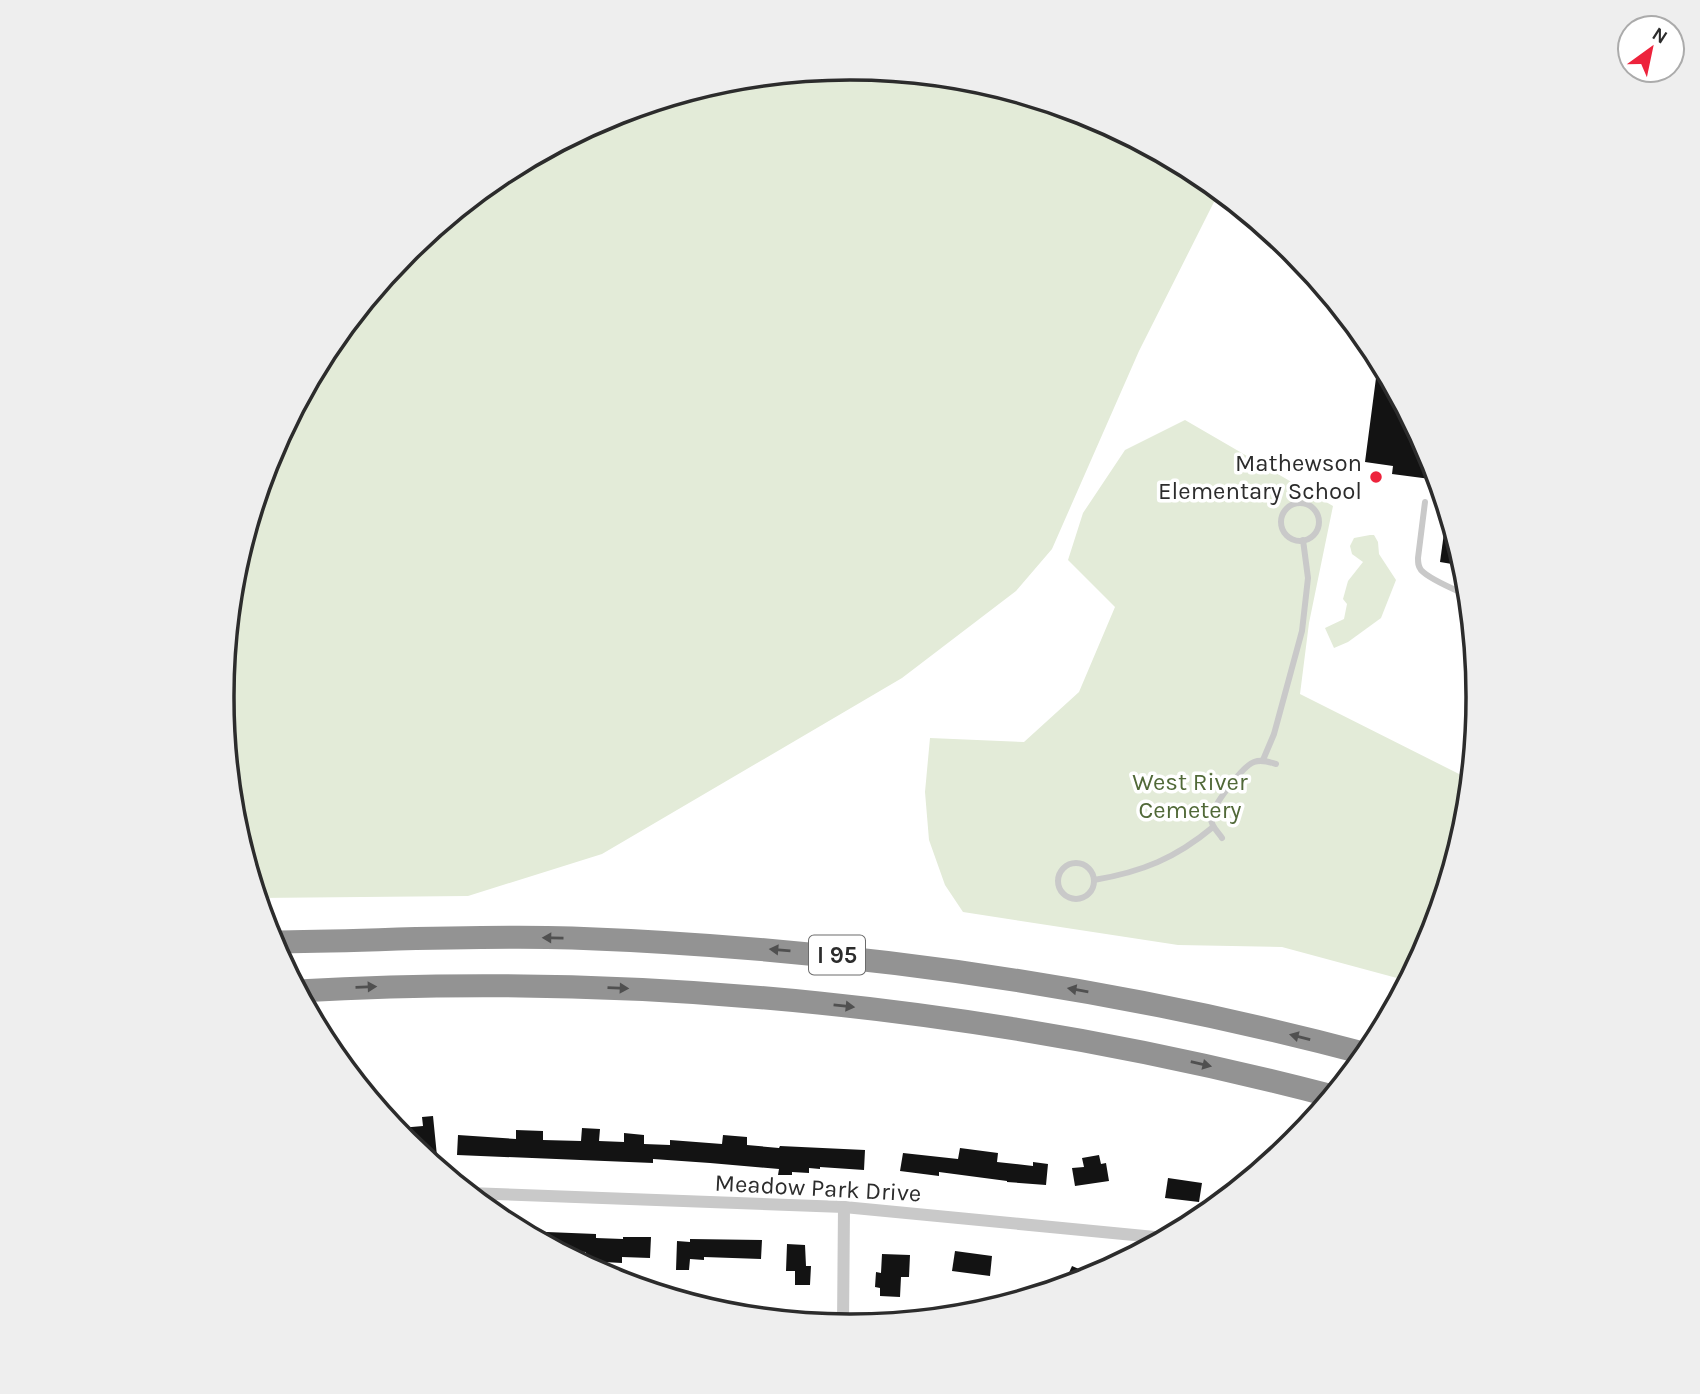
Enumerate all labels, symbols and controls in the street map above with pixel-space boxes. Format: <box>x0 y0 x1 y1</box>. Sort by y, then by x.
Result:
north arrow <box>1616 14 1686 84</box>
text: N <box>1648 23 1671 49</box>
place label: Mathewson Elementary School <box>1158 449 1362 505</box>
marker: Mathewson Elementary School <box>1368 469 1384 485</box>
park label: West River Cemetery <box>1132 768 1248 824</box>
one-way arrow <box>541 932 563 944</box>
road number: I 95 <box>809 936 865 974</box>
one-way arrow <box>768 944 790 955</box>
one-way arrow <box>355 982 377 993</box>
one-way arrow <box>607 983 629 994</box>
one-way arrow <box>1067 984 1089 995</box>
one-way arrow <box>834 1000 856 1011</box>
one-way arrow <box>1289 1031 1311 1042</box>
one-way arrow <box>1190 1059 1212 1070</box>
street label: Meadow Park Drive <box>714 1169 922 1207</box>

